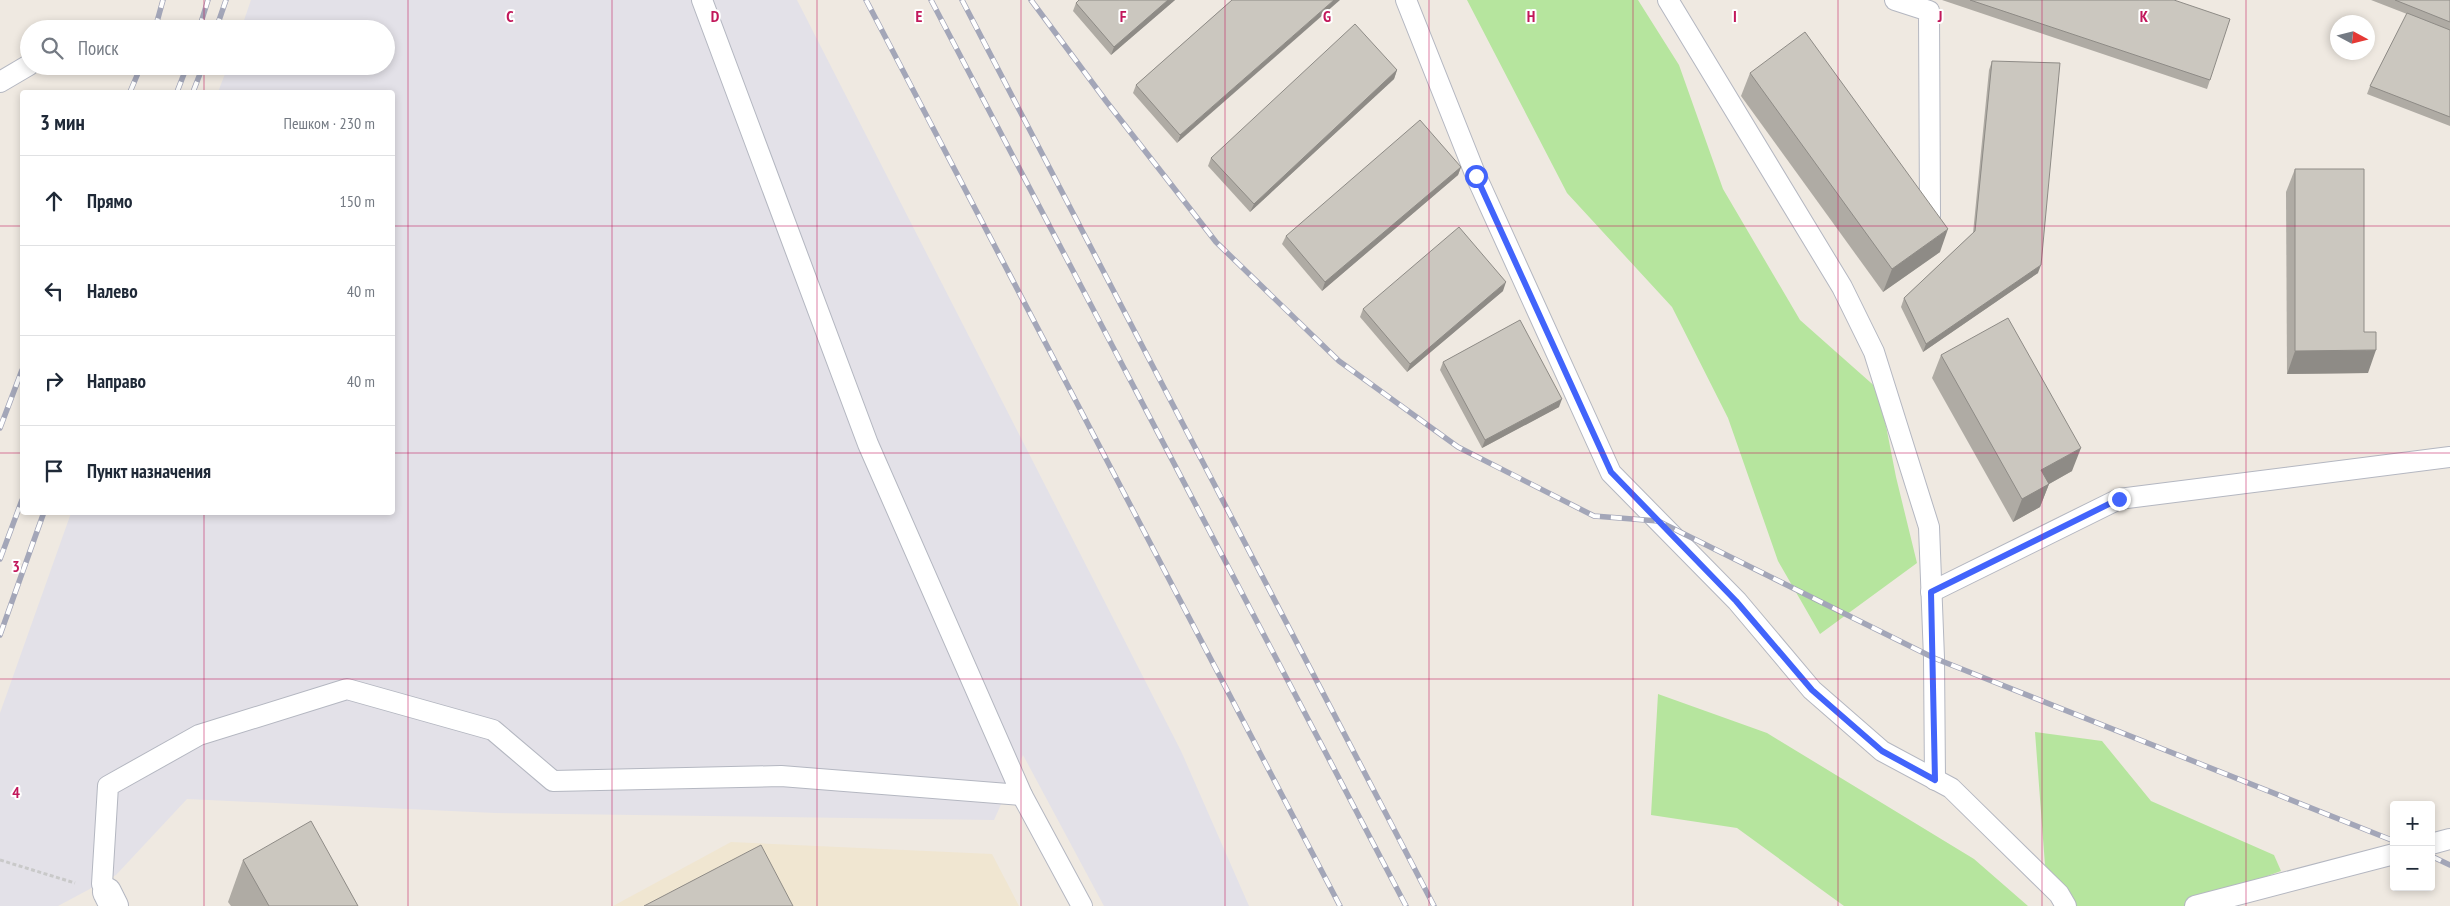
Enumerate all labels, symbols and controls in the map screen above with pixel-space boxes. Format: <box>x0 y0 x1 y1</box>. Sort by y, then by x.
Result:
text: C <box>506 6 514 26</box>
text: D <box>711 6 720 26</box>
text: E <box>916 6 923 26</box>
text: F <box>1120 6 1127 26</box>
text: G <box>1323 6 1331 26</box>
text: H <box>1527 6 1535 26</box>
text: I <box>1733 6 1737 26</box>
text: J <box>1937 6 1942 26</box>
text: K <box>2140 6 2149 26</box>
north arrow <box>2330 15 2375 60</box>
search box <box>20 20 395 75</box>
icon: search <box>38 34 66 62</box>
text: Поиск <box>78 36 119 60</box>
text: 3 мин <box>40 109 85 136</box>
text: Пешком · 230 m <box>284 113 375 133</box>
route start <box>1465 165 1488 188</box>
icon: ahead <box>40 187 68 215</box>
text: Прямо <box>87 189 132 213</box>
text: 150 m <box>340 191 375 211</box>
icon: left <box>40 277 68 305</box>
text: Налево <box>87 279 138 303</box>
text: 40 m <box>347 281 375 301</box>
icon: right <box>40 367 68 395</box>
text: Направо <box>87 369 146 393</box>
text: 40 m <box>347 371 375 391</box>
icon: arrive <box>40 457 68 485</box>
text: Пункт назначения <box>87 459 211 483</box>
route end <box>2108 488 2131 511</box>
text: 3 <box>12 556 20 576</box>
text: 4 <box>12 782 20 802</box>
map controls <box>2390 801 2435 891</box>
button: + <box>2390 801 2435 846</box>
button: − <box>2390 846 2435 891</box>

